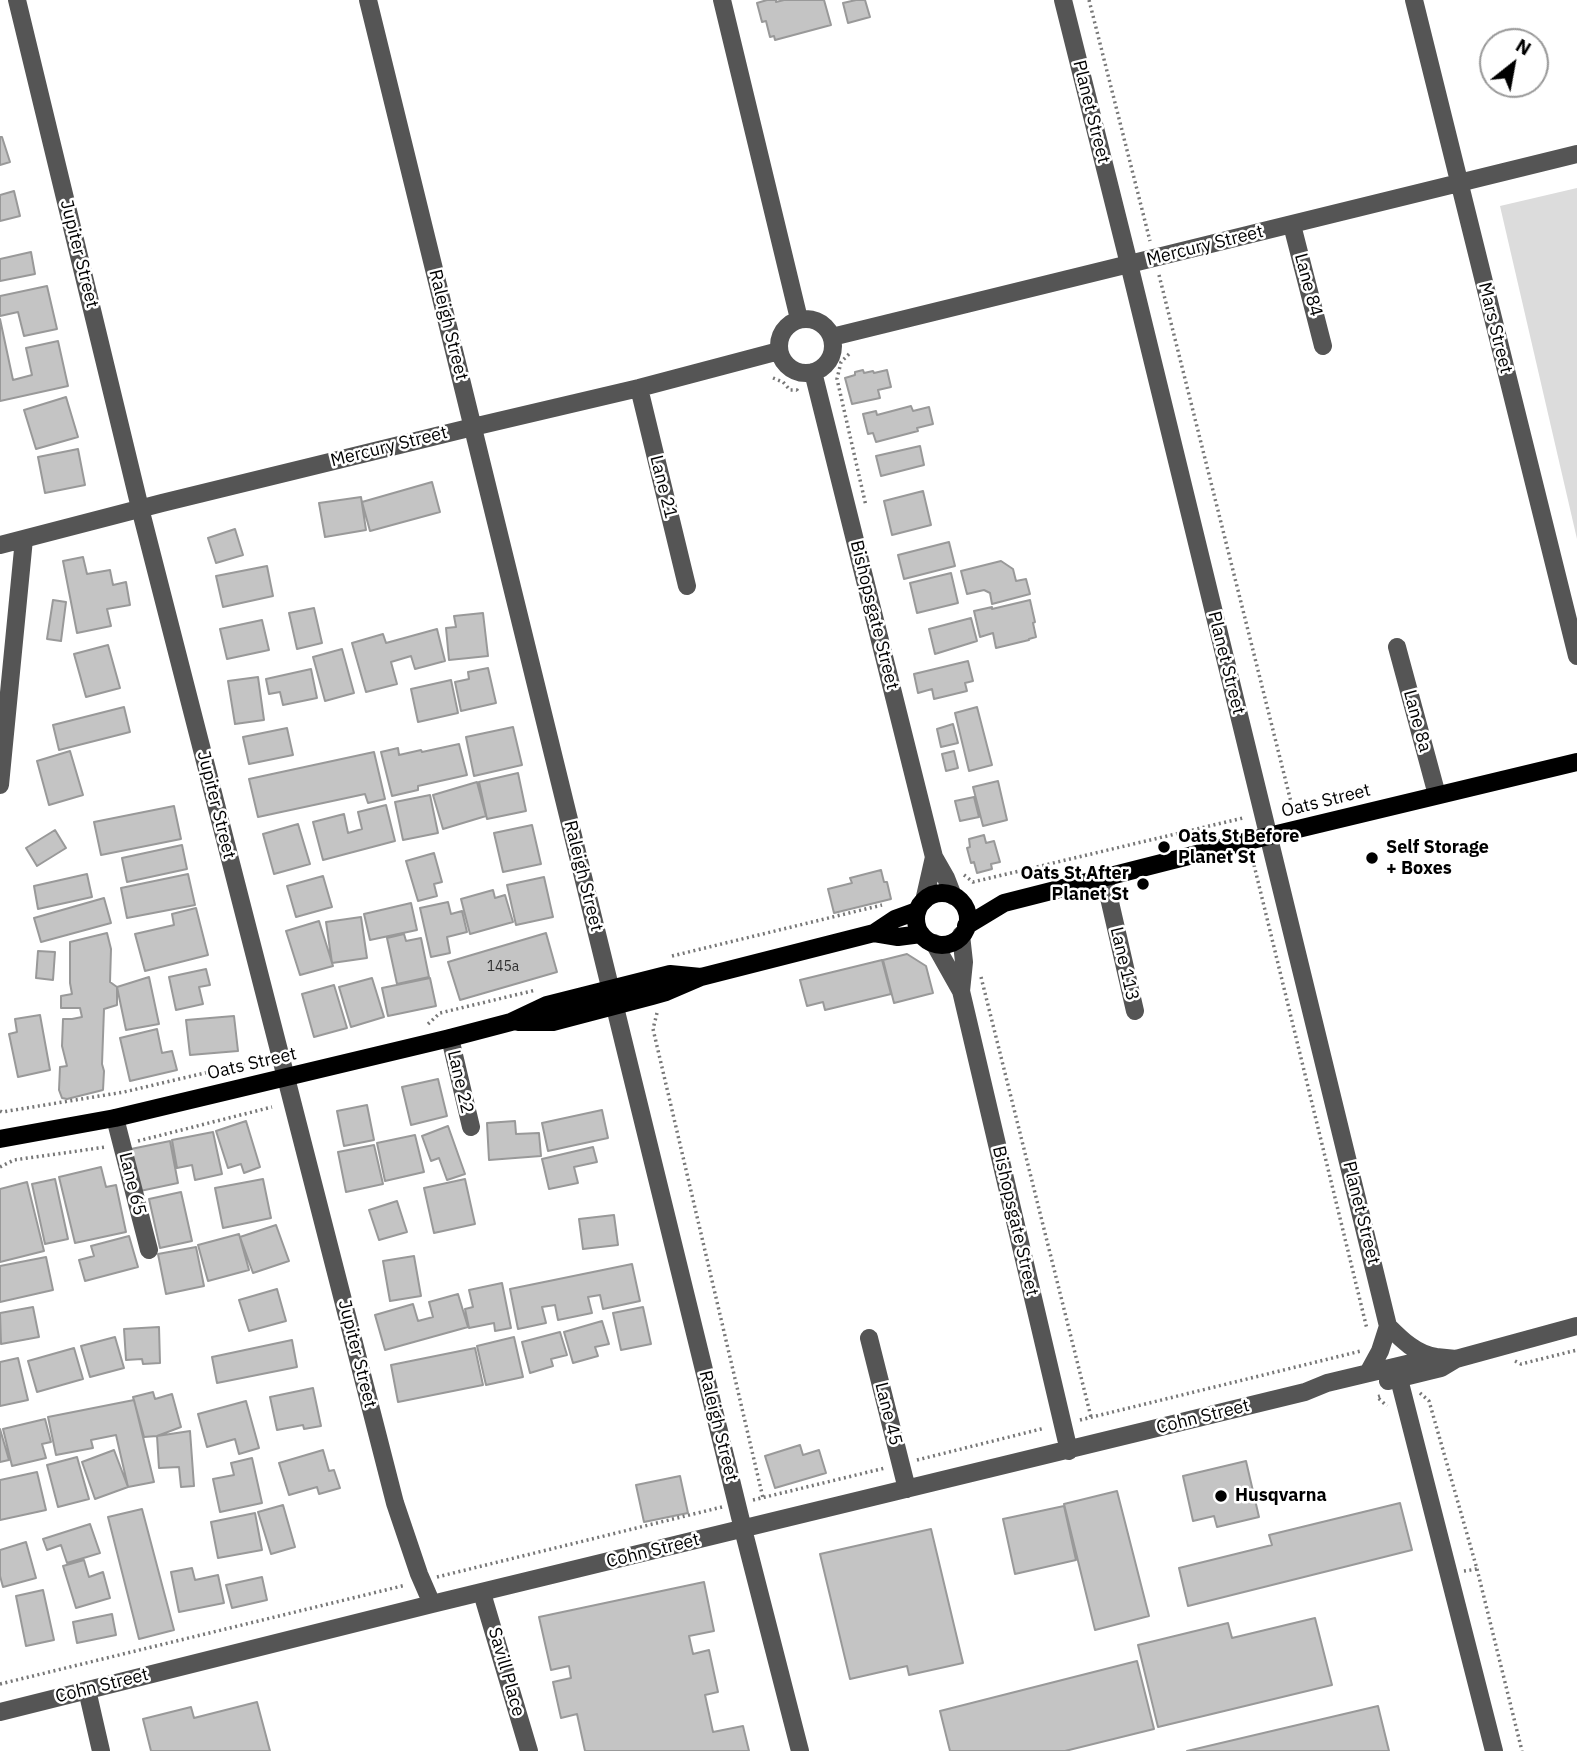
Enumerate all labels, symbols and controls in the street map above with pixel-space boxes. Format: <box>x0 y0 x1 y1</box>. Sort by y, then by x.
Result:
north arrow <box>1479 28 1549 98</box>
text: N <box>1512 33 1536 61</box>
street label: Planet Street <box>1068 58 1114 166</box>
street label: Jupiter Street <box>55 198 103 310</box>
street label: Mercury Street <box>1144 221 1266 271</box>
street label: Lane 84 <box>1289 251 1327 319</box>
street label: Raleigh Street <box>424 267 472 383</box>
street label: Mars Street <box>1473 280 1517 376</box>
street label: Mercury Street <box>328 422 450 472</box>
street label: Lane 21 <box>645 453 681 521</box>
street label: Bishopsgate Street <box>845 538 903 692</box>
street label: Planet Street <box>1203 609 1249 717</box>
street label: Lane 8a <box>1398 688 1436 754</box>
street label: Jupiter Street <box>192 749 240 861</box>
street label: Oats Street <box>1279 780 1373 822</box>
street label: Raleigh Street <box>559 818 607 934</box>
place label: Oats St Before Planet St <box>1178 826 1299 868</box>
place label: Self Storage + Boxes <box>1386 837 1489 880</box>
marker: Oats St Before Planet St <box>1156 839 1172 855</box>
marker: Self Storage + Boxes <box>1364 850 1380 866</box>
place label: Oats St After Planet St <box>1020 863 1129 906</box>
marker: Oats St After Planet St <box>1135 876 1151 892</box>
street label: Lane 113 <box>1105 925 1143 1003</box>
house number: 145a <box>487 959 519 975</box>
street label: Oats Street <box>205 1043 299 1085</box>
street label: Lane 22 <box>442 1048 478 1116</box>
street label: Bishopsgate Street <box>987 1144 1043 1298</box>
street label: Lane 65 <box>114 1150 150 1218</box>
street label: Planet Street <box>1338 1159 1384 1267</box>
street label: Jupiter Street <box>333 1298 381 1410</box>
street label: Raleigh Street <box>694 1368 742 1484</box>
street label: Lane 45 <box>870 1380 906 1448</box>
street label: Cohn Street <box>1154 1395 1252 1439</box>
place label: Husqvarna <box>1235 1485 1327 1507</box>
marker: Husqvarna <box>1213 1488 1229 1504</box>
street label: Cohn Street <box>604 1529 702 1573</box>
street label: Savill Place <box>483 1625 529 1719</box>
street label: Cohn Street <box>53 1664 151 1708</box>

